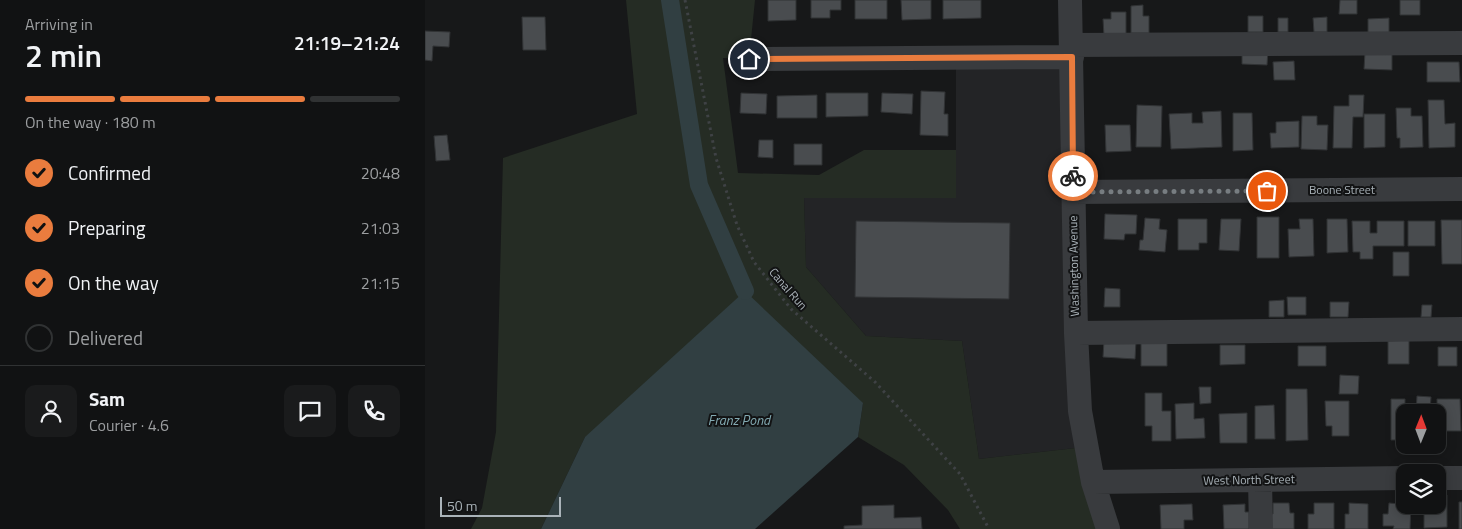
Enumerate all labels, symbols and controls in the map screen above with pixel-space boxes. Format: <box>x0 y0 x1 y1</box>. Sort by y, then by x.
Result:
text: Arriving in <box>25 12 93 36</box>
text: 21:19–21:24 <box>294 28 400 57</box>
text: 2 min <box>25 31 102 79</box>
pin <box>728 38 770 80</box>
icon: home <box>735 45 763 73</box>
text: On the way · 180 m <box>25 110 156 134</box>
courier <box>1048 151 1098 201</box>
text: Confirmed <box>68 158 151 187</box>
icon: check <box>25 159 53 187</box>
text: 20:48 <box>361 161 400 185</box>
icon: bike <box>1059 162 1087 190</box>
pin <box>1246 170 1288 212</box>
icon: bag <box>1253 177 1281 205</box>
street label: Boone Street <box>1309 180 1376 199</box>
text: Preparing <box>68 213 145 242</box>
icon: check <box>25 214 53 242</box>
street label: Washington Avenue <box>1063 215 1084 317</box>
text: 21:03 <box>361 216 400 240</box>
street label: Canal Run <box>765 263 812 314</box>
text: On the way <box>68 268 159 297</box>
icon: check <box>25 269 53 297</box>
text: 21:15 <box>361 271 400 295</box>
text: Delivered <box>68 323 143 352</box>
text: Sam <box>89 384 125 413</box>
button: person <box>25 385 77 437</box>
button: chat <box>284 385 336 437</box>
button: phone <box>348 385 400 437</box>
north arrow <box>1396 404 1446 454</box>
map controls <box>1396 404 1446 514</box>
water label: Franz Pond <box>708 409 772 430</box>
text: Courier · 4.6 <box>89 413 169 437</box>
button: layers <box>1396 464 1446 514</box>
street label: West North Street <box>1203 469 1296 490</box>
scale bar <box>440 494 561 517</box>
text: 50 m <box>447 495 477 516</box>

